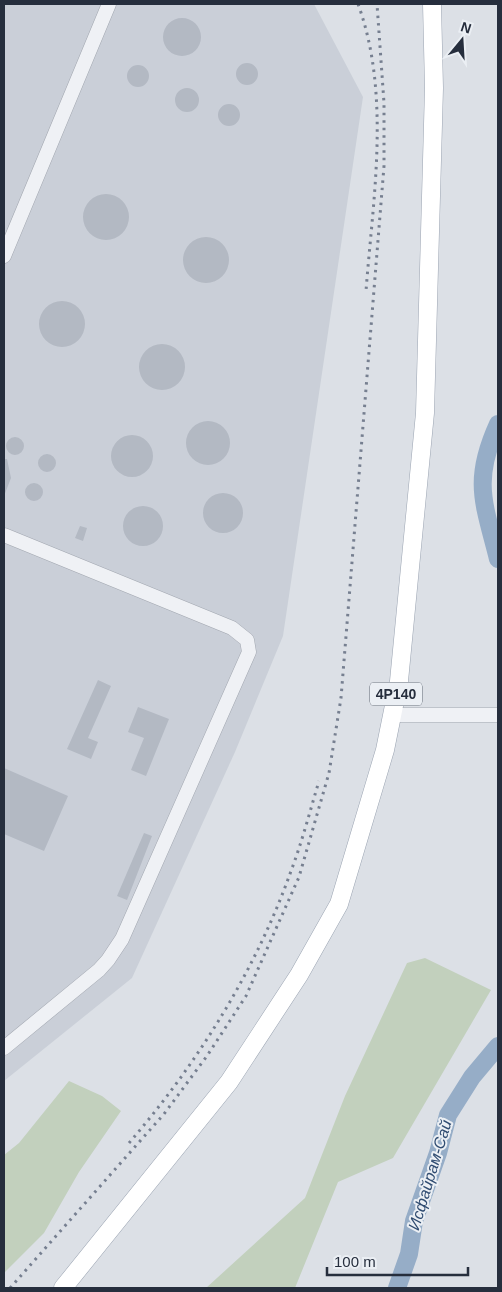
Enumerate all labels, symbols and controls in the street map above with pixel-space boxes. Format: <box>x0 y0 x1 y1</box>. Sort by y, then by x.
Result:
north arrow <box>437 15 487 65</box>
text: N <box>459 18 473 37</box>
road number: 4P140 <box>370 682 422 706</box>
water label: Исфайрам-Сай <box>405 1118 455 1232</box>
scale bar <box>327 1244 468 1276</box>
text: 100 m <box>334 1253 376 1270</box>

